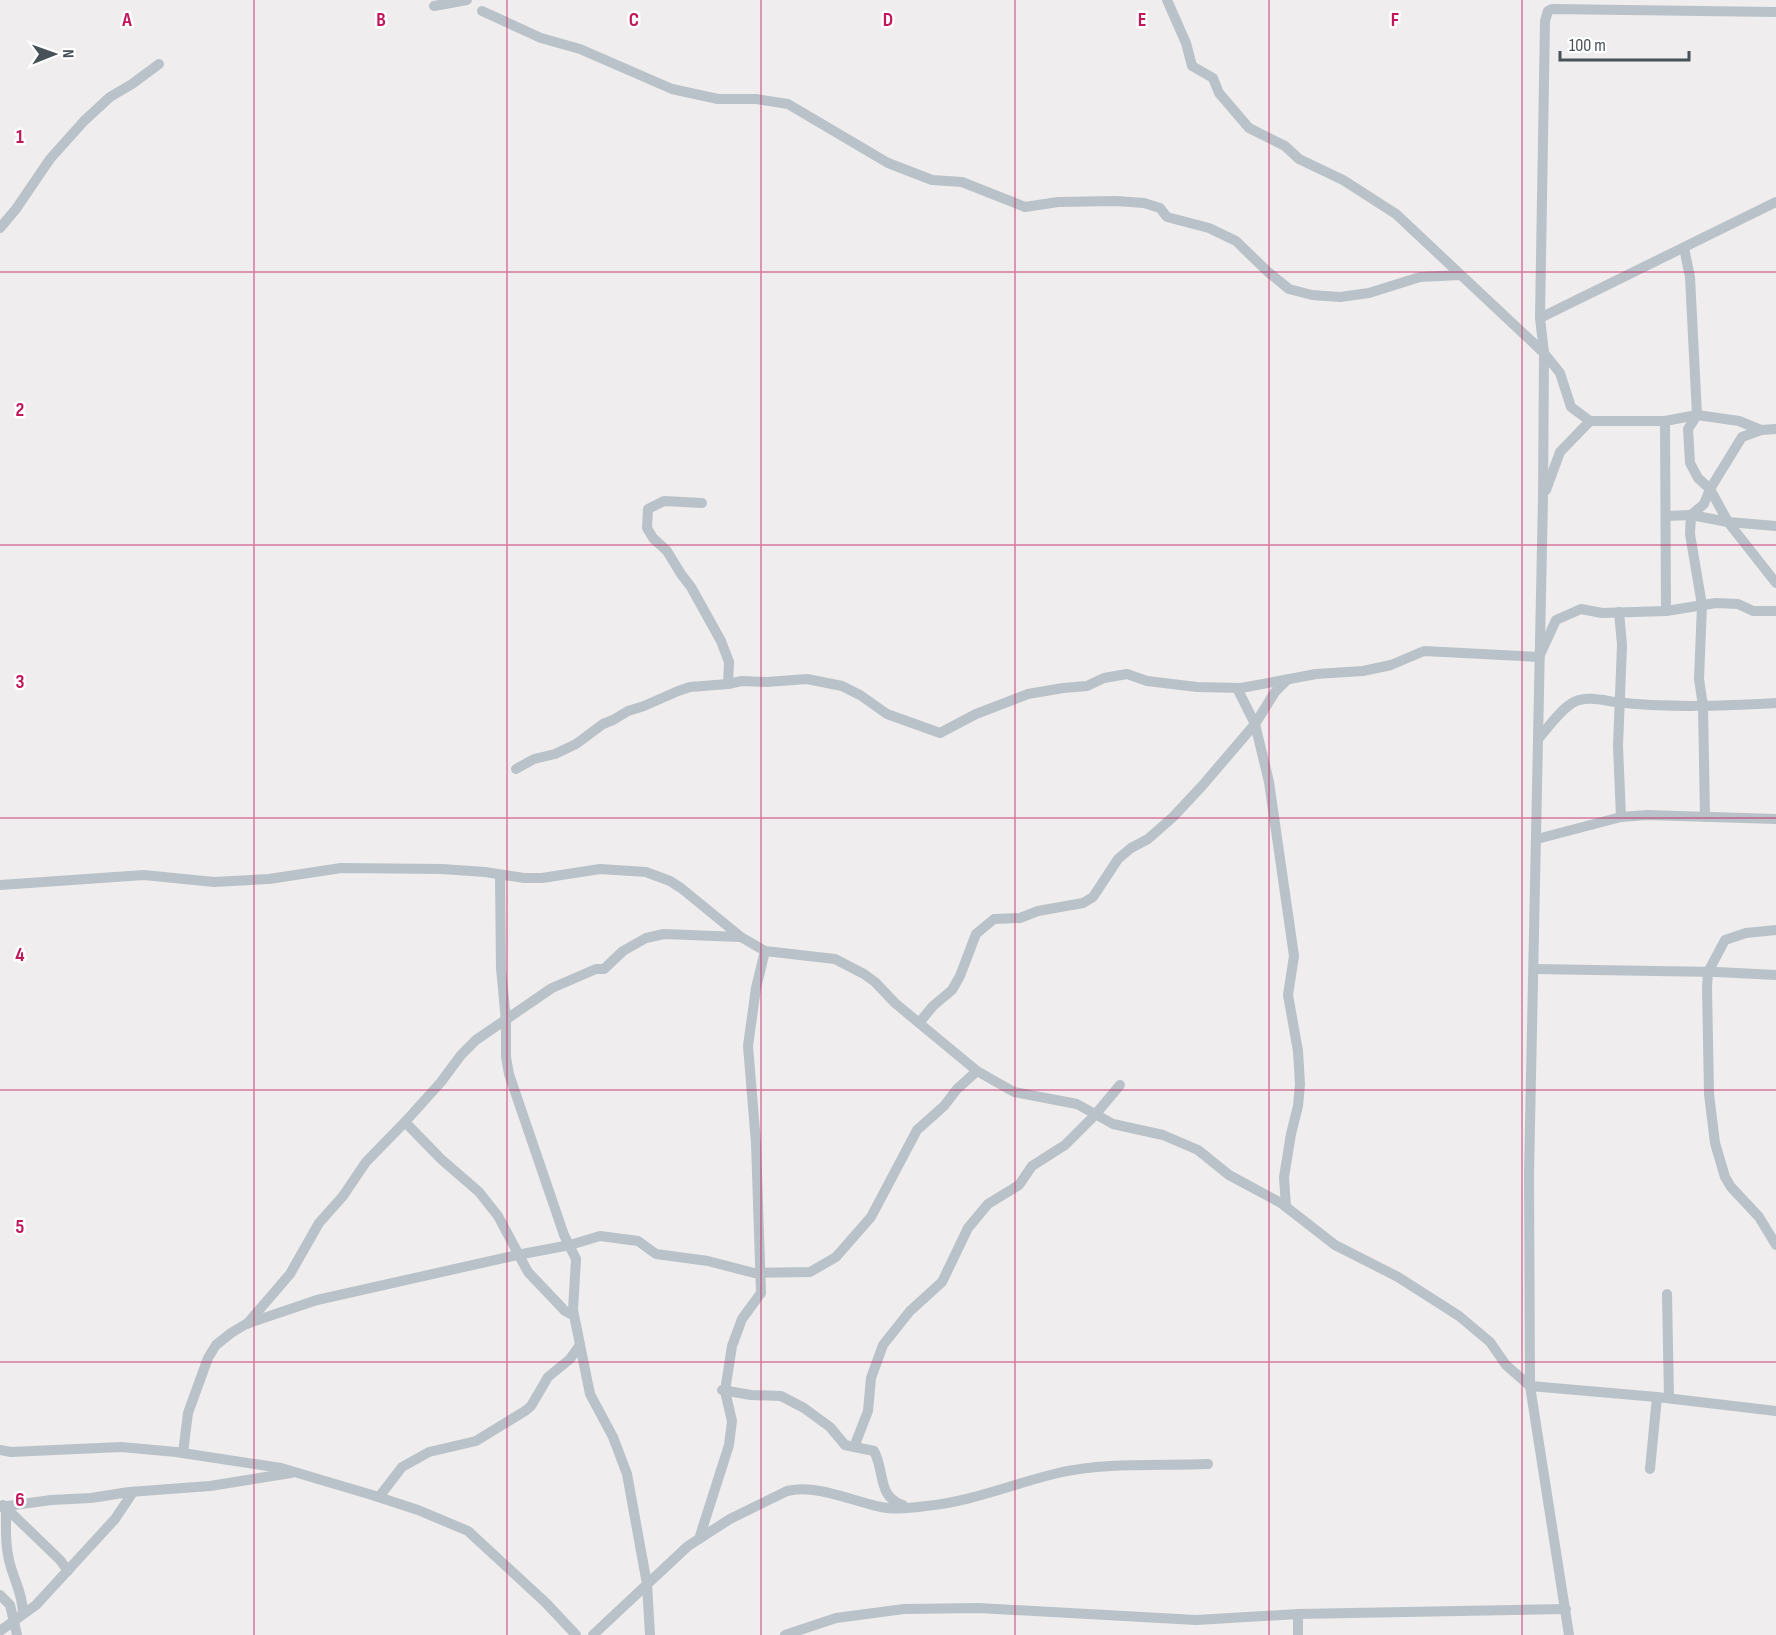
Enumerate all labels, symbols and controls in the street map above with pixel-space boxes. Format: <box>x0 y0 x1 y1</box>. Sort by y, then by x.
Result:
text: A <box>121 8 132 32</box>
text: B <box>376 8 386 32</box>
text: C <box>629 8 639 32</box>
text: D <box>883 8 893 32</box>
text: E <box>1138 8 1146 32</box>
text: F <box>1391 8 1399 32</box>
north arrow <box>24 24 84 84</box>
scale bar <box>1560 24 1689 62</box>
text: 100 m <box>1569 35 1606 56</box>
text: N <box>58 49 77 58</box>
text: 1 <box>16 125 24 149</box>
text: 2 <box>16 398 24 422</box>
text: 3 <box>16 670 25 694</box>
text: 4 <box>15 943 25 967</box>
text: 5 <box>16 1215 25 1239</box>
text: 6 <box>15 1488 25 1512</box>

